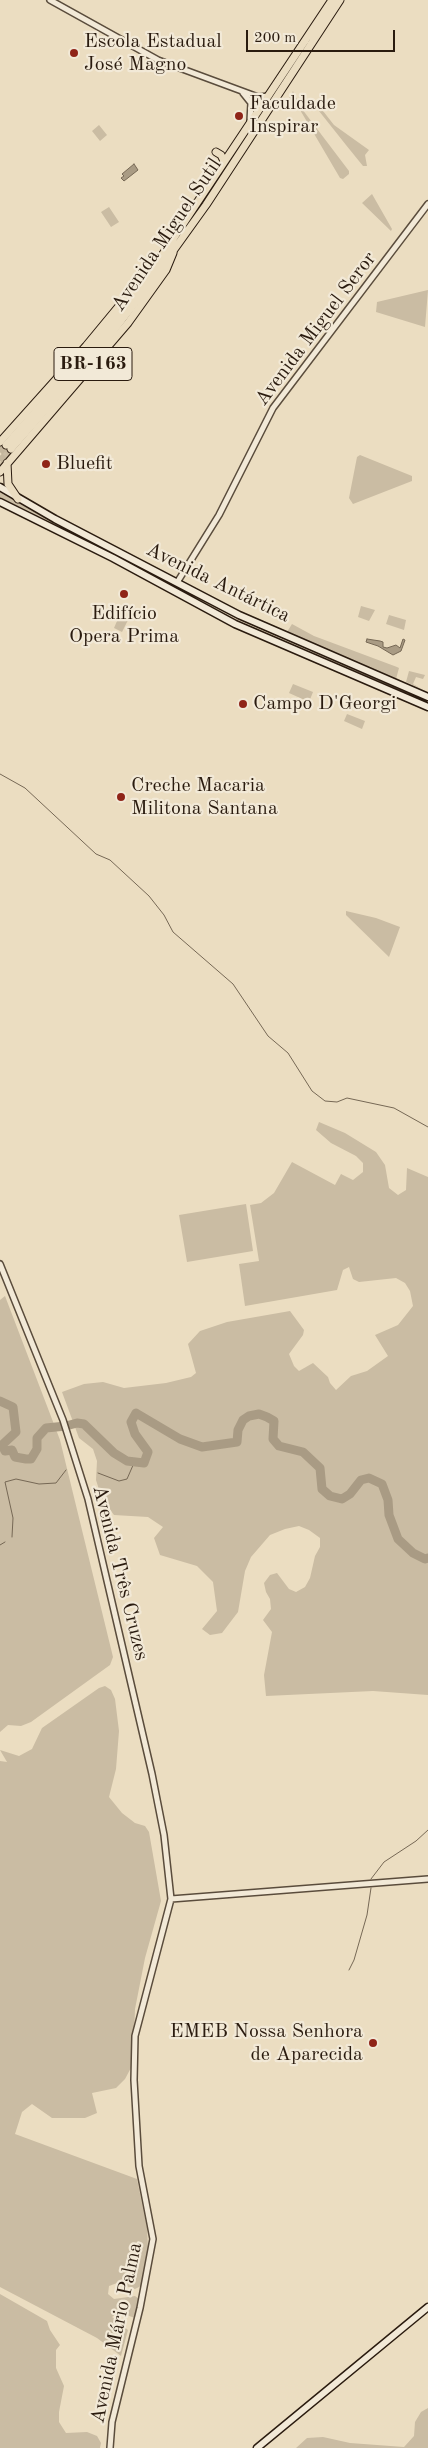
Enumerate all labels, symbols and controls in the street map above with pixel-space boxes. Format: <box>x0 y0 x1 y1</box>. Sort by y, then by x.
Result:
scale bar <box>248 20 397 52</box>
place label: Escola Estadual José Magno <box>84 30 222 77</box>
text: 200 m <box>254 31 296 46</box>
marker: Escola Estadual José Magno <box>68 47 80 59</box>
place label: Faculdade Inspirar <box>249 92 336 139</box>
marker: Faculdade Inspirar <box>233 110 245 122</box>
street label: Avenida Miguel Sutil <box>107 154 227 316</box>
street label: Avenida Miguel Seror <box>250 247 382 411</box>
road number: BR-163 <box>54 348 132 380</box>
place label: Bluefit <box>56 452 113 476</box>
marker: Bluefit <box>40 458 52 470</box>
street label: Avenida Antártica <box>142 538 294 628</box>
marker: Edifício Opera Prima <box>118 588 130 600</box>
place label: Edifício Opera Prima <box>69 602 179 649</box>
place label: Campo D'Georgi <box>253 692 396 716</box>
marker: Campo D'Georgi <box>237 698 249 710</box>
place label: Creche Macaria Militona Santana <box>131 774 278 821</box>
marker: Creche Macaria Militona Santana <box>115 791 127 803</box>
street label: Avenida Três Cruzes <box>87 1483 153 1663</box>
place label: EMEB Nossa Senhora de Aparecida <box>170 2020 363 2067</box>
marker: EMEB Nossa Senhora de Aparecida <box>367 2037 379 2049</box>
street label: Avenida Mário Palma <box>86 2240 148 2426</box>

